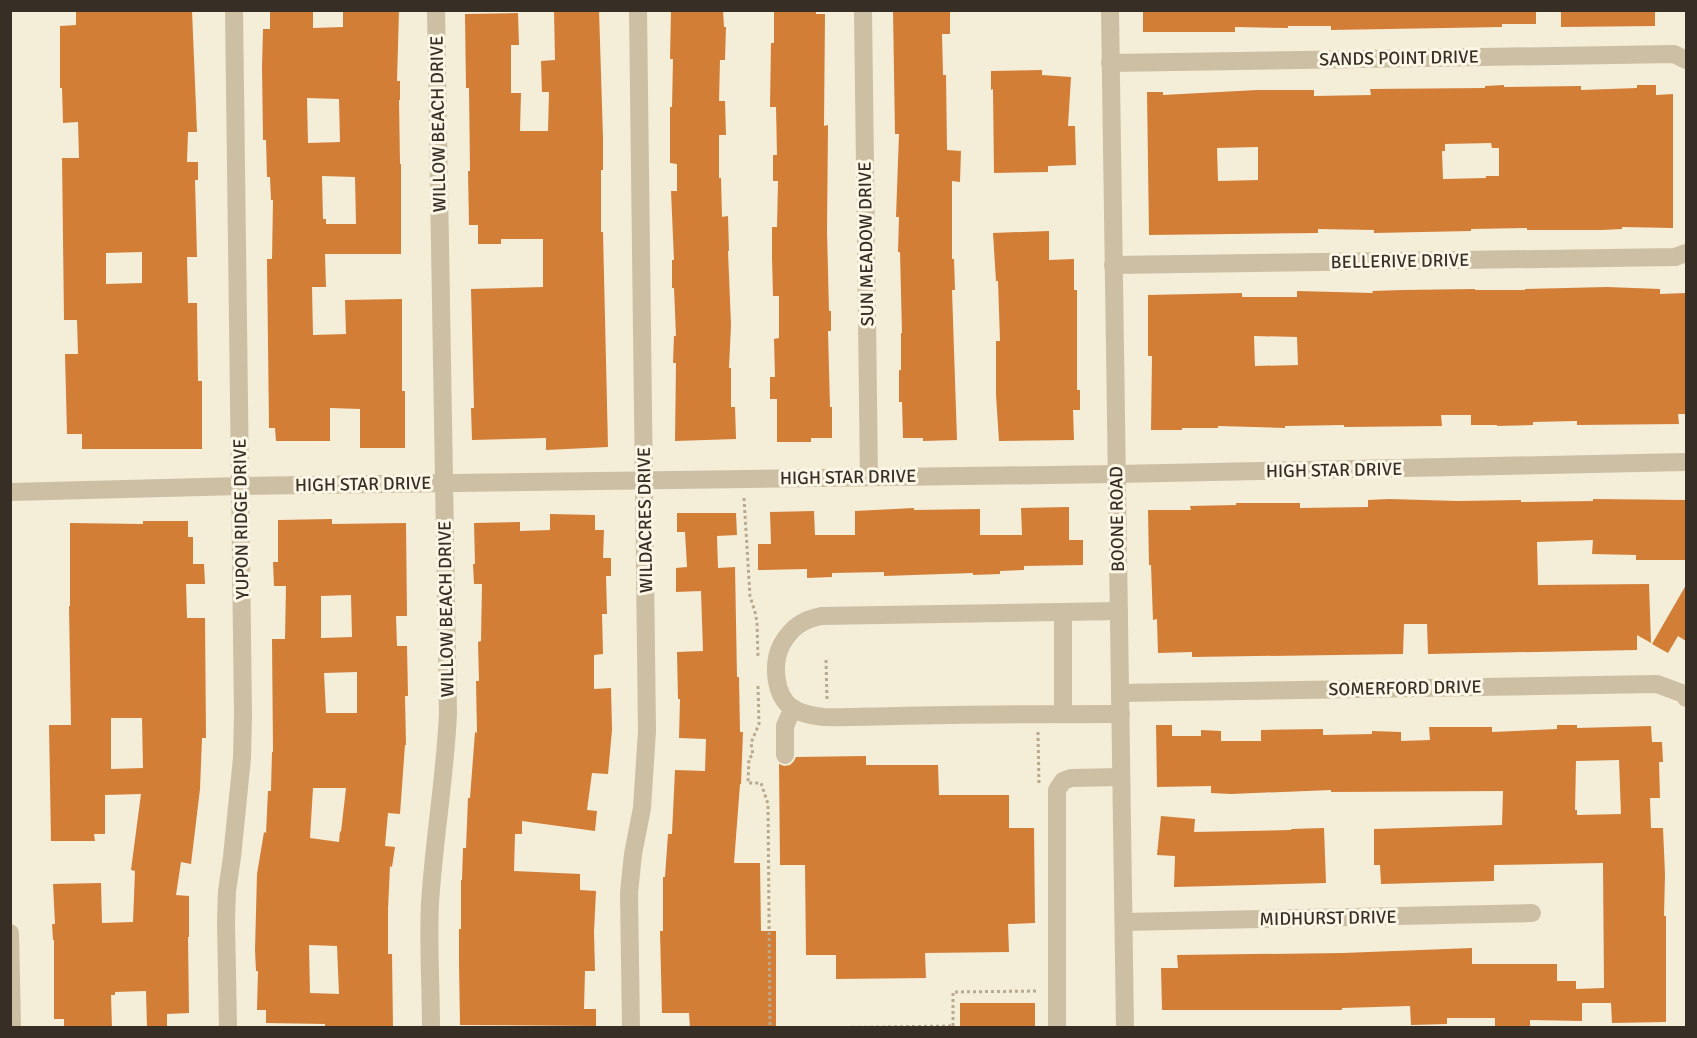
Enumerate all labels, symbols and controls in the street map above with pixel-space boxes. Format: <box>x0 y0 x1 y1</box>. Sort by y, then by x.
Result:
street label: WILLOW BEACH DRIVE <box>425 35 451 213</box>
street label: SANDS POINT DRIVE <box>1319 46 1479 70</box>
street label: SUN MEADOW DRIVE <box>854 161 878 327</box>
street label: BELLERIVE DRIVE <box>1331 249 1469 273</box>
street label: YUPON RIDGE DRIVE <box>229 438 253 600</box>
street label: WILDACRES DRIVE <box>633 447 657 593</box>
street label: HIGH STAR DRIVE <box>1266 458 1402 482</box>
street label: HIGH STAR DRIVE <box>780 465 916 489</box>
street label: BOONE ROAD <box>1105 466 1129 572</box>
street label: HIGH STAR DRIVE <box>295 472 431 496</box>
street label: WILLOW BEACH DRIVE <box>433 520 459 698</box>
street label: SOMERFORD DRIVE <box>1328 676 1482 700</box>
street label: MIDHURST DRIVE <box>1259 906 1397 930</box>

